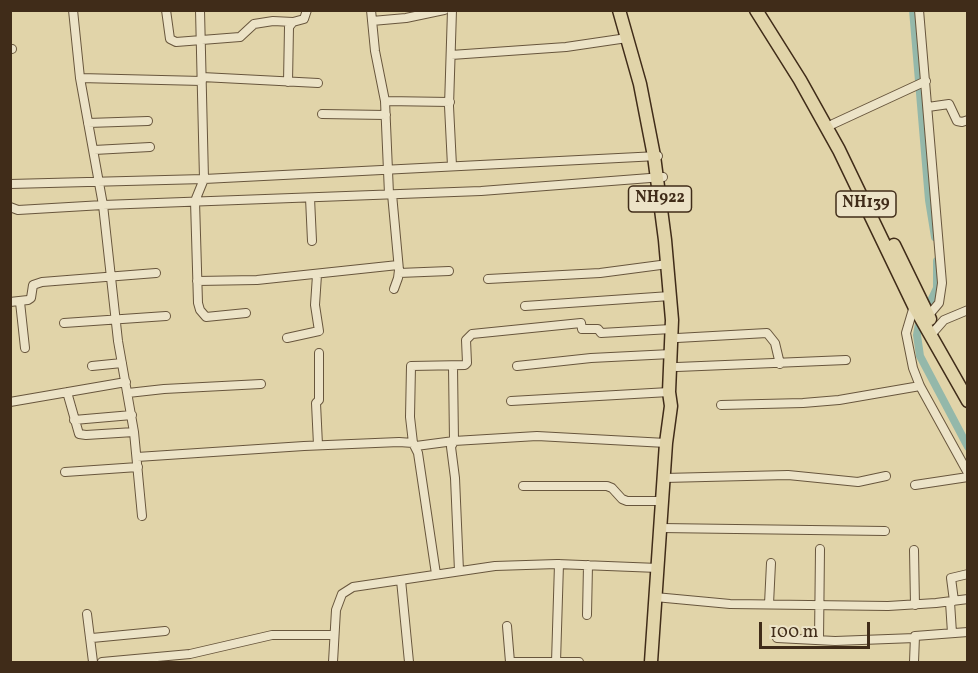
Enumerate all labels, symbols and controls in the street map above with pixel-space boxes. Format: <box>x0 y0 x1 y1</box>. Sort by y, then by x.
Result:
road number: NH922 <box>628 186 692 212</box>
road number: NH139 <box>836 191 896 217</box>
scale bar <box>762 610 873 648</box>
text: 100 m <box>770 620 819 645</box>

